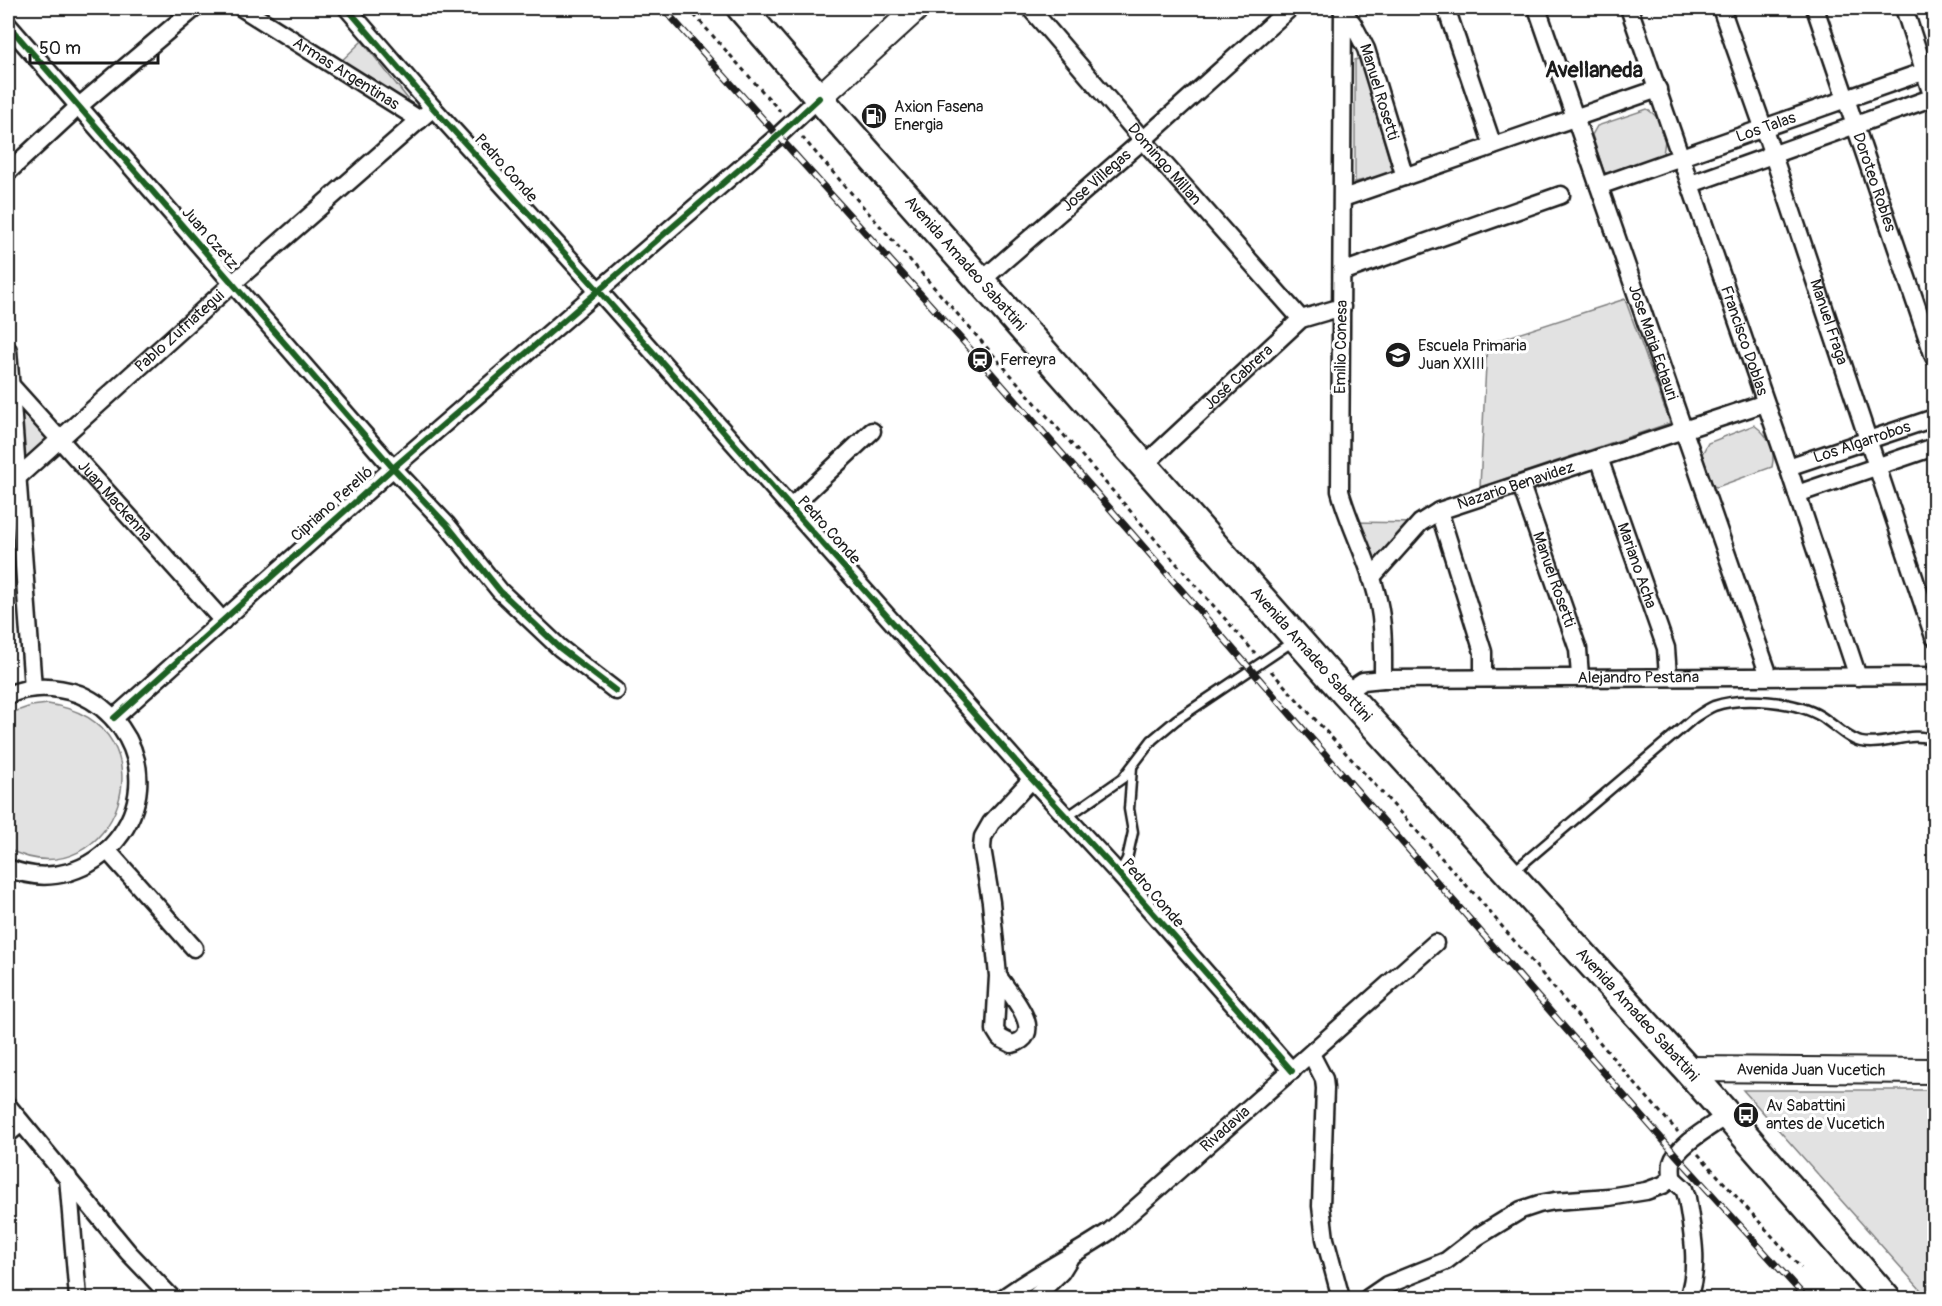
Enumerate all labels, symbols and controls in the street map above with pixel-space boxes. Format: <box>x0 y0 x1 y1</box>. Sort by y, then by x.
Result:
scale bar <box>30 27 158 65</box>
street label: Armas Argentinas <box>289 33 403 114</box>
text: 50 m <box>39 37 81 60</box>
street label: Manuel Rosetti <box>1355 41 1403 143</box>
district label: Avellaneda <box>1545 56 1643 84</box>
place label: Axion Fasena Energia <box>894 97 984 135</box>
fuel station icon: Axion Fasena Energia <box>859 101 889 131</box>
street label: Los Talas <box>1733 107 1799 147</box>
street label: Domingo Millan <box>1123 119 1206 209</box>
street label: Pedro Conde <box>470 130 542 206</box>
street label: Doroteo Robles <box>1848 130 1901 234</box>
street label: Jose Villegas <box>1058 145 1135 216</box>
street label: Avenida Amadeo Sabattini <box>900 192 1030 335</box>
street label: Juan Czetz <box>177 203 243 273</box>
street label: Manuel Fraga <box>1805 277 1852 367</box>
street label: Jose Maria Echauri <box>1624 282 1682 403</box>
street label: Francisco Doblas <box>1716 283 1772 398</box>
street label: Pablo Zufriategui <box>131 286 229 377</box>
street label: Emilio Conesa <box>1330 300 1352 394</box>
place label: Escuela Primaria Juan XXIII <box>1418 336 1527 374</box>
street label: José Cabrera <box>1200 340 1277 414</box>
school or university icon: Escuela Primaria Juan XXIII <box>1383 340 1413 370</box>
station icon: Ferreyra <box>965 345 995 375</box>
place label: Ferreyra <box>1000 350 1056 370</box>
street label: Los Algarrobos <box>1811 417 1913 468</box>
street label: Juan Mackenna <box>73 456 157 546</box>
street label: Nazario Benavidez <box>1455 457 1577 514</box>
street label: Cipriano Perelló <box>287 462 377 546</box>
street label: Pedro Conde <box>793 492 865 568</box>
street label: Mariano Acha <box>1613 520 1661 611</box>
street label: Manuel Rosetti <box>1528 529 1580 630</box>
street label: Avenida Amadeo Sabattini <box>1246 583 1376 726</box>
street label: Alejandro Pestaña <box>1577 667 1699 688</box>
street label: Pedro Conde <box>1117 854 1189 932</box>
street label: Avenida Amadeo Sabattini <box>1572 944 1703 1086</box>
street label: Avenida Juan Vucetich <box>1737 1059 1885 1081</box>
place label: Av Sabattini antes de Vucetich <box>1766 1096 1885 1134</box>
bus stop icon: Av Sabattini antes de Vucetich <box>1731 1100 1761 1130</box>
street label: Rivadavia <box>1196 1102 1254 1156</box>

